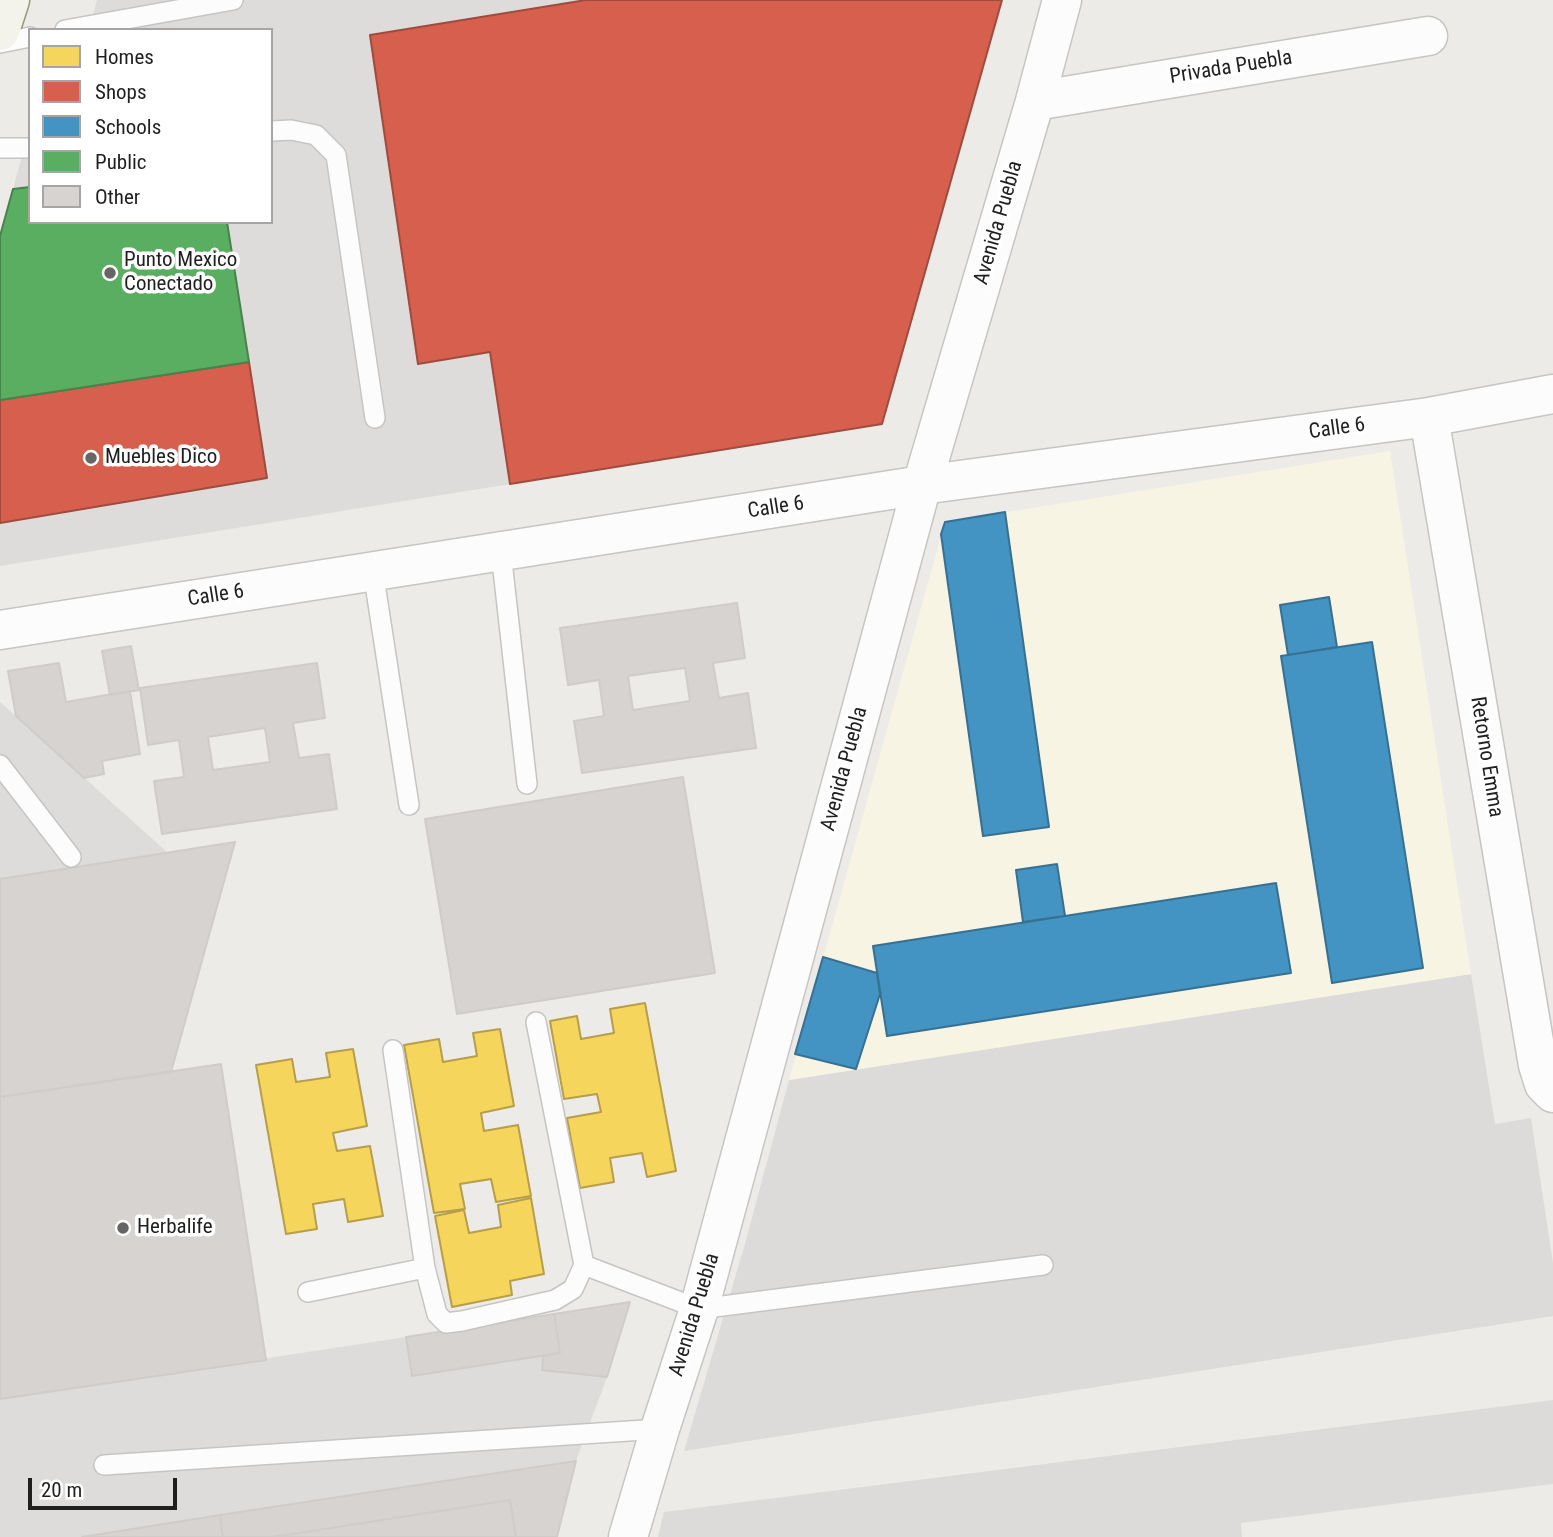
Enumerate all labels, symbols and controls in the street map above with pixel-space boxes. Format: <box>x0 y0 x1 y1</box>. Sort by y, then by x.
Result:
legend <box>28 28 273 224</box>
text: Homes <box>95 45 154 69</box>
street label: Privada Puebla <box>1168 46 1294 90</box>
text: Shops <box>95 80 147 104</box>
text: Schools <box>95 115 161 139</box>
text: Public <box>95 150 147 174</box>
street label: Avenida Puebla <box>969 158 1029 288</box>
text: Other <box>95 185 140 209</box>
place label: Punto Mexico Conectado <box>124 248 237 298</box>
marker: Punto Mexico Conectado <box>102 265 118 281</box>
street label: Calle 6 <box>1307 413 1367 445</box>
place label: Muebles Dico <box>105 445 217 471</box>
marker: Muebles Dico <box>83 450 99 466</box>
street label: Calle 6 <box>746 491 806 525</box>
street label: Calle 6 <box>186 579 246 613</box>
street label: Retorno Emma <box>1464 695 1508 819</box>
street label: Avenida Puebla <box>816 704 874 834</box>
place label: Herbalife <box>137 1215 213 1241</box>
marker: Herbalife <box>115 1220 131 1236</box>
street label: Avenida Puebla <box>664 1250 726 1380</box>
scale bar <box>32 1464 180 1508</box>
text: 20 m <box>41 1478 82 1502</box>

